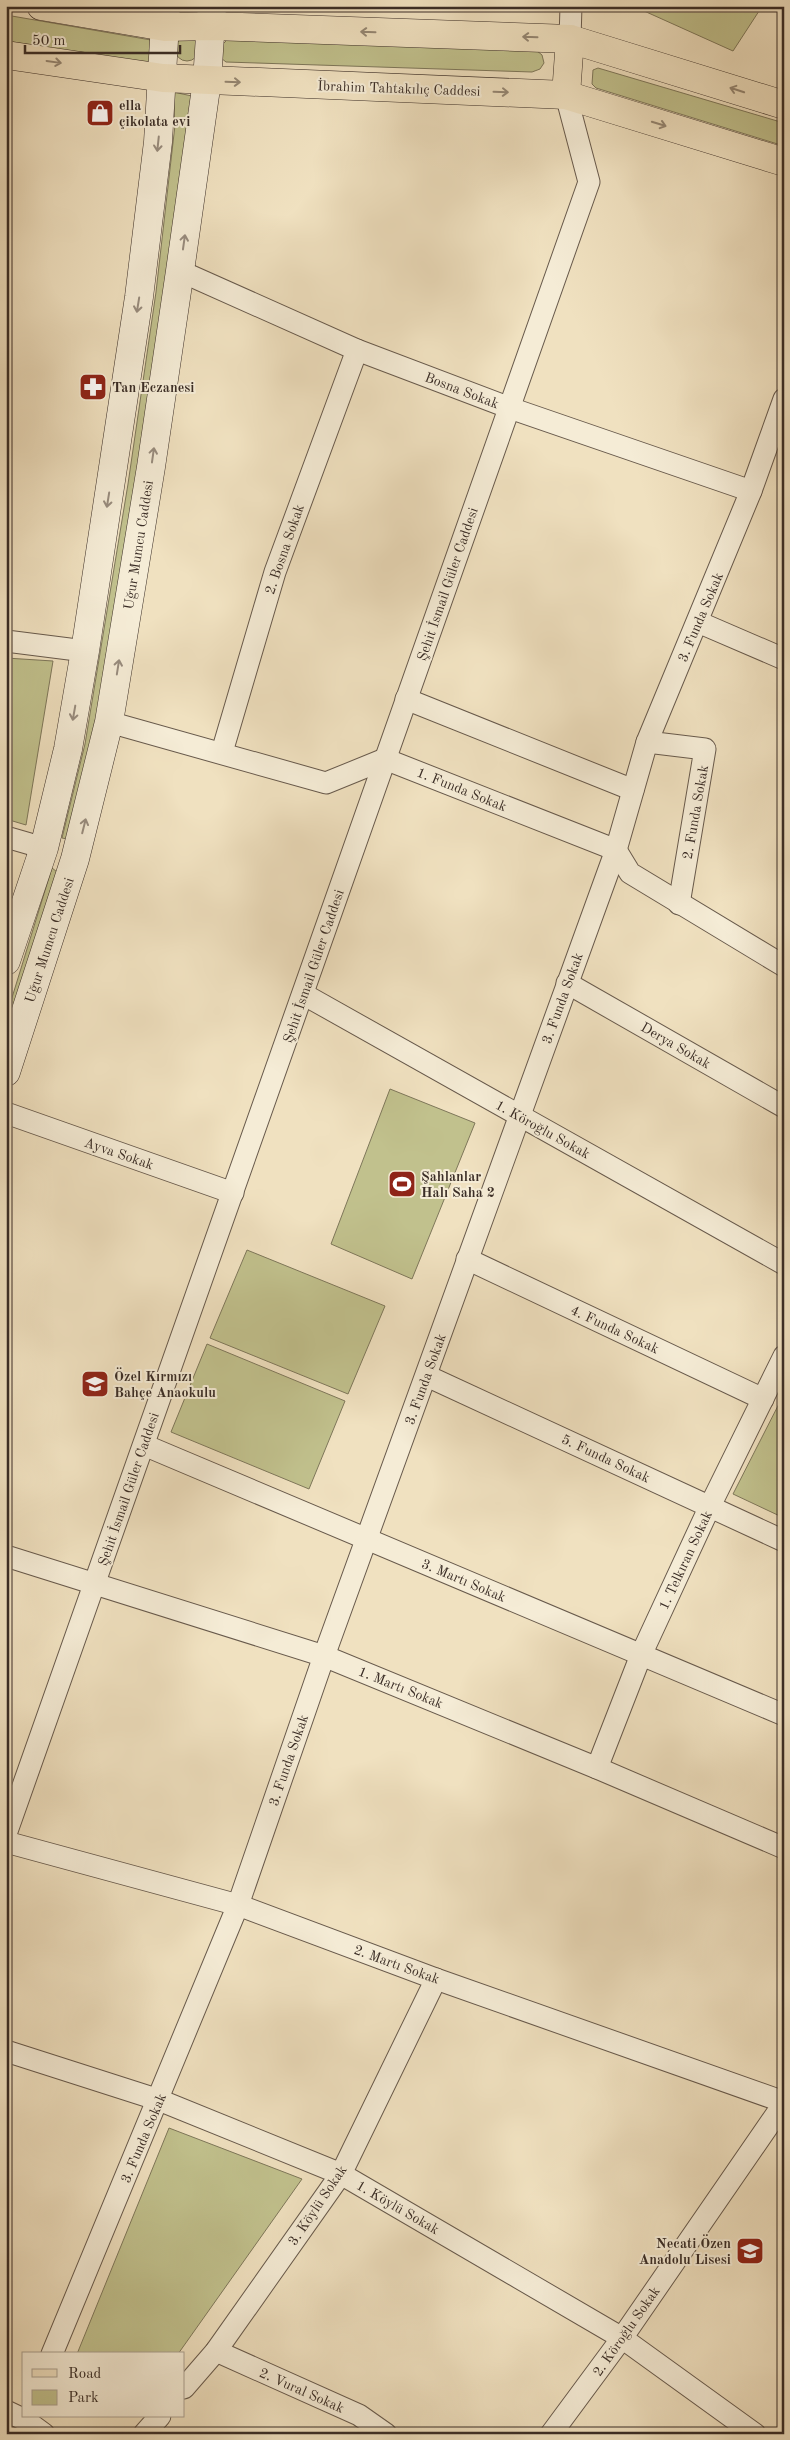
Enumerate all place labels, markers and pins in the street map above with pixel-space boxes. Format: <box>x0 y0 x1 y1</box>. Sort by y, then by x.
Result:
shop icon: ella çikolata evi <box>85 98 115 128</box>
place label: ella çikolata evi <box>119 99 190 129</box>
pharmacy icon: Tan Eczanesi <box>78 372 108 402</box>
place label: Tan Eczanesi <box>112 381 194 395</box>
sports icon: Şahlanlar Halı Saha 2 <box>387 1169 417 1199</box>
place label: Şahlanlar Halı Saha 2 <box>421 1170 495 1200</box>
place label: Özel Kırmızı Bahçe Anaokulu <box>114 1367 216 1400</box>
school or university icon: Özel Kırmızı Bahçe Anaokulu <box>80 1369 110 1399</box>
place label: Necati Özen Anadolu Lisesi <box>639 2234 731 2267</box>
school or university icon: Necati Özen Anadolu Lisesi <box>735 2236 765 2266</box>

